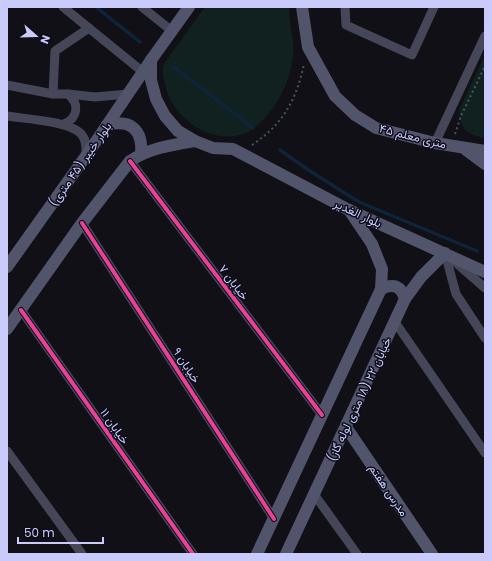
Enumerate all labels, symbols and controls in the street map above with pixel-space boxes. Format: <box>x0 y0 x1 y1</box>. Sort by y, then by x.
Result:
north arrow <box>16 16 56 56</box>
text: N <box>36 33 54 46</box>
street label: بلوار خیبر (۴۵ متری) <box>45 119 115 209</box>
street label: ۴۵ متری معلم <box>378 119 448 153</box>
street label: بلوار الغدیر <box>330 194 385 231</box>
street label: خیابان ۷ <box>215 261 253 303</box>
street label: خیابان ۲۲ (۱۸ متری لوله گاز) <box>323 334 395 464</box>
street label: خیابان ۹ <box>169 344 205 386</box>
street label: خیابان ۱۱ <box>96 405 134 447</box>
street label: مدرس هفتم <box>365 461 413 519</box>
scale bar <box>18 519 103 545</box>
text: 50 m <box>24 524 55 541</box>

